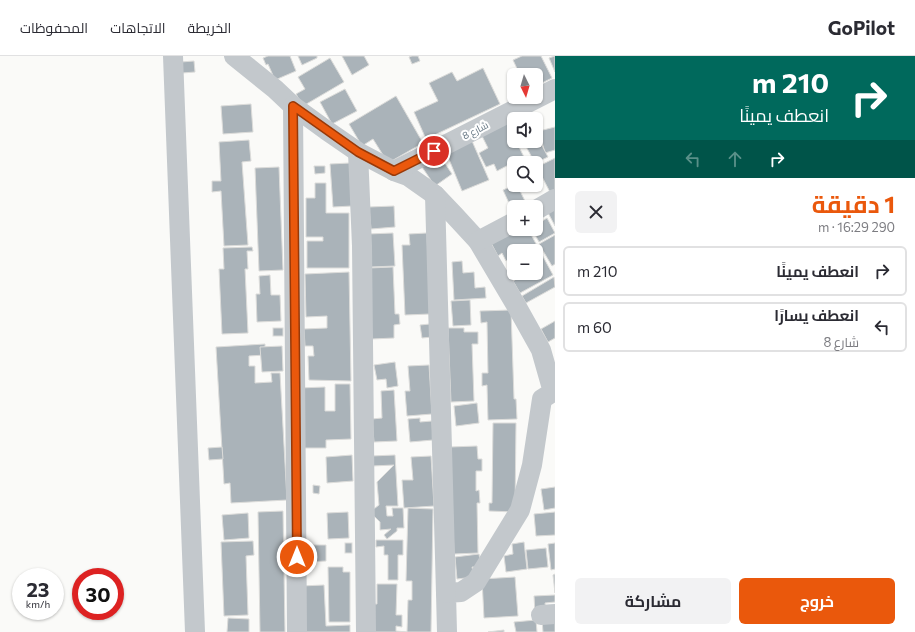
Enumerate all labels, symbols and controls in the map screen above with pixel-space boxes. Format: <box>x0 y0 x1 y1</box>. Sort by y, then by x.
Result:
text: GoPilot <box>828 16 895 39</box>
text: المحفوظات <box>20 19 88 36</box>
text: الاتجاهات <box>110 19 166 36</box>
text: الخريطة <box>188 19 231 36</box>
text: 210 m <box>752 65 829 99</box>
north arrow <box>507 68 543 104</box>
map controls <box>507 68 543 280</box>
icon: right <box>843 72 895 124</box>
text: انعطف يمينًا <box>739 104 829 126</box>
button: sound <box>507 112 543 148</box>
street label: شارع 8 <box>460 118 490 142</box>
pin <box>417 134 451 168</box>
icon: arrive <box>423 140 445 162</box>
icon: left <box>682 148 704 170</box>
icon: ahead <box>724 148 746 170</box>
icon: right <box>766 148 788 170</box>
button: search <box>507 156 543 192</box>
text: 1 دقيقة <box>812 189 895 218</box>
button: close <box>575 191 617 233</box>
button: + <box>507 200 543 236</box>
text: 290 m · 16:29 <box>818 219 895 235</box>
button: − <box>507 244 543 280</box>
icon: right <box>871 260 893 282</box>
text: 210 m <box>577 262 618 280</box>
text: انعطف يمينًا <box>776 262 859 280</box>
text: انعطف يسارًا <box>774 306 859 324</box>
icon: left <box>871 316 893 338</box>
text: 60 m <box>577 318 612 336</box>
text: شارع 8 <box>823 334 859 350</box>
position arrow <box>276 536 318 578</box>
speed limit sign: 30 <box>72 568 124 620</box>
text: 23 <box>26 577 50 601</box>
button: مشاركة <box>575 578 731 624</box>
button: خروج <box>739 578 895 624</box>
text: km/h <box>26 598 50 610</box>

